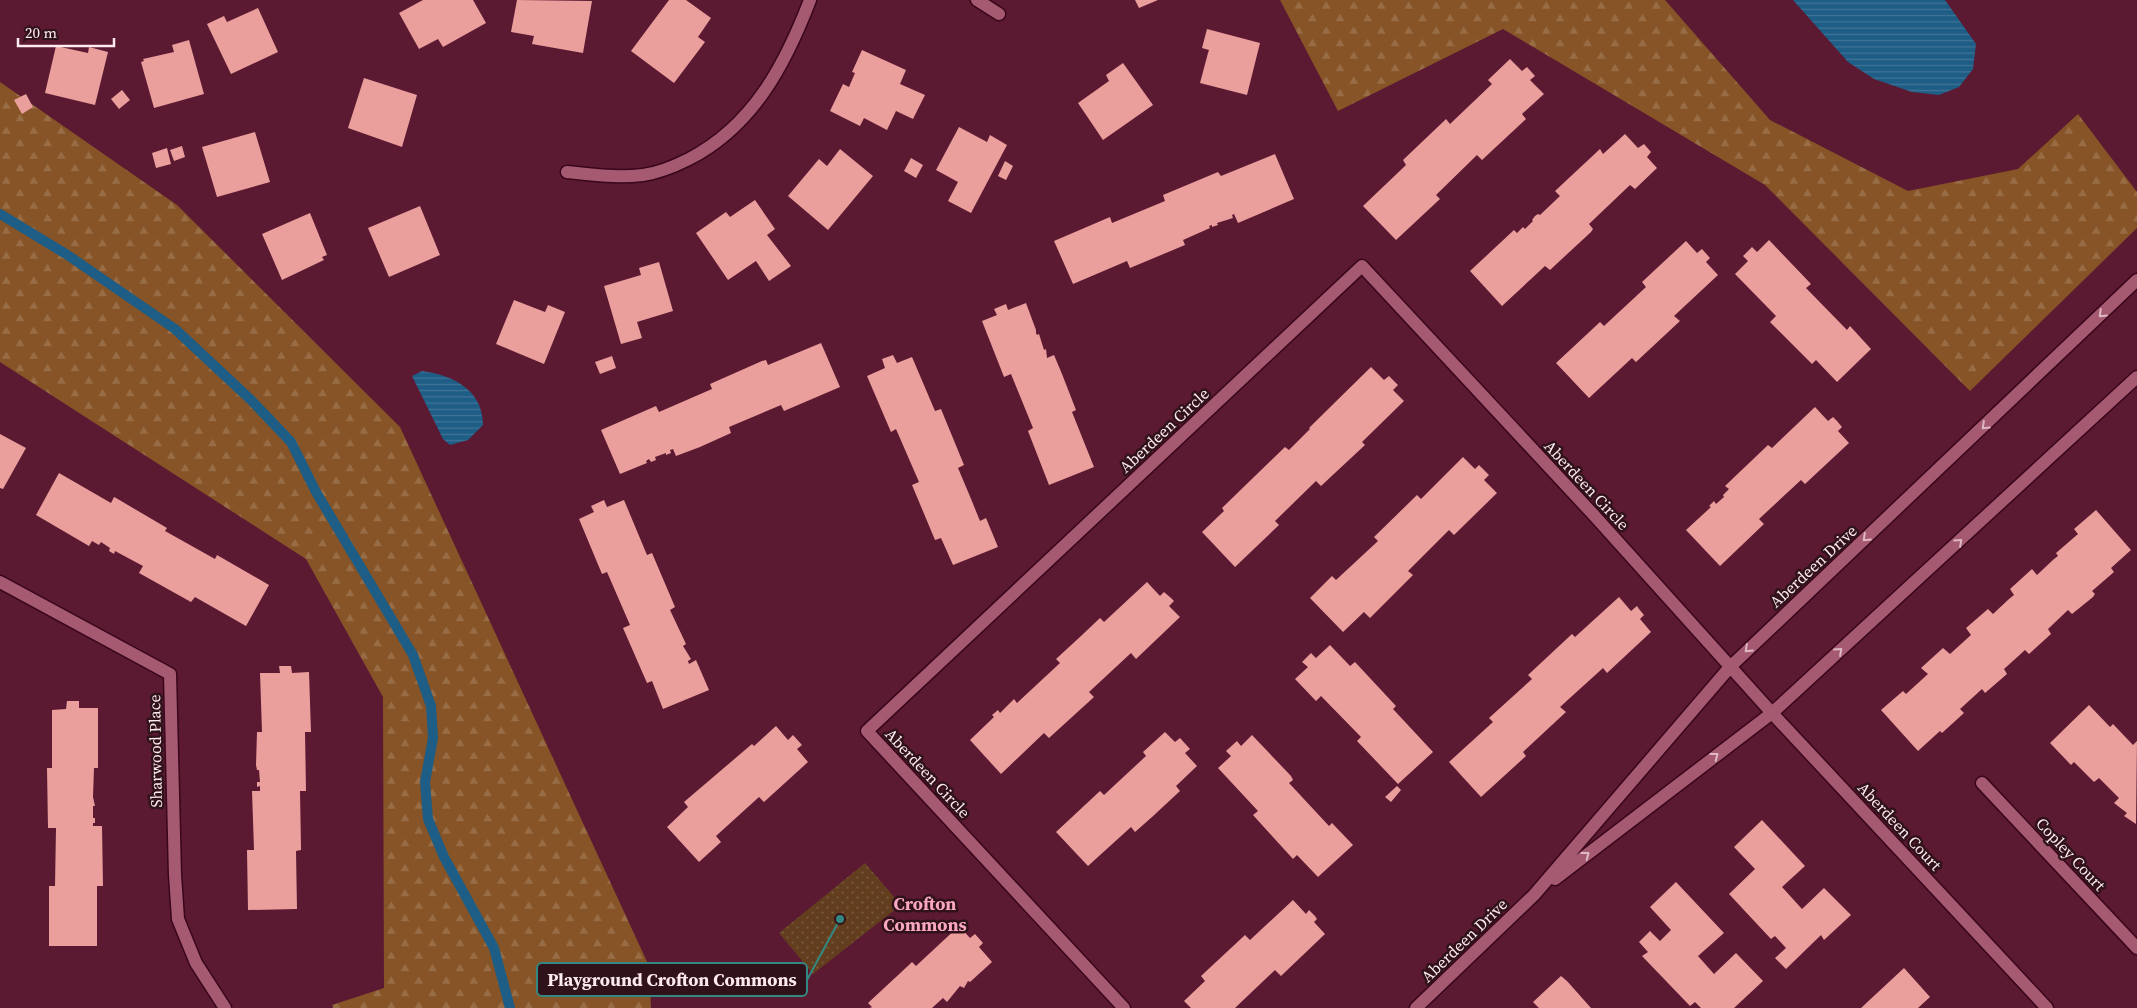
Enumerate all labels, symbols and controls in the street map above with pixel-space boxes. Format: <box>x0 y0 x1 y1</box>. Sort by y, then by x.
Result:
scale bar <box>18 15 114 47</box>
text: 20 m <box>25 22 57 43</box>
one-way arrow <box>2099 308 2108 317</box>
street label: Aberdeen Circle <box>1114 383 1214 477</box>
one-way arrow <box>1981 420 1990 429</box>
street label: Aberdeen Circle <box>1540 435 1634 535</box>
street label: Aberdeen Drive <box>1765 520 1861 612</box>
one-way arrow <box>1863 532 1872 541</box>
one-way arrow <box>1953 539 1962 548</box>
one-way arrow <box>1745 644 1754 653</box>
one-way arrow <box>1833 648 1842 657</box>
street label: Sharwood Place <box>143 694 167 808</box>
street label: Aberdeen Circle <box>881 723 975 823</box>
one-way arrow <box>1709 754 1718 762</box>
street label: Aberdeen Court <box>1853 777 1947 876</box>
street label: Copley Court <box>2031 813 2111 896</box>
one-way arrow <box>1580 852 1590 861</box>
district label: Crofton Commons <box>883 891 967 937</box>
street label: Aberdeen Drive <box>1416 893 1512 987</box>
callout: Playground Crofton Commons <box>537 963 807 996</box>
text: Playground Crofton Commons <box>547 967 797 992</box>

